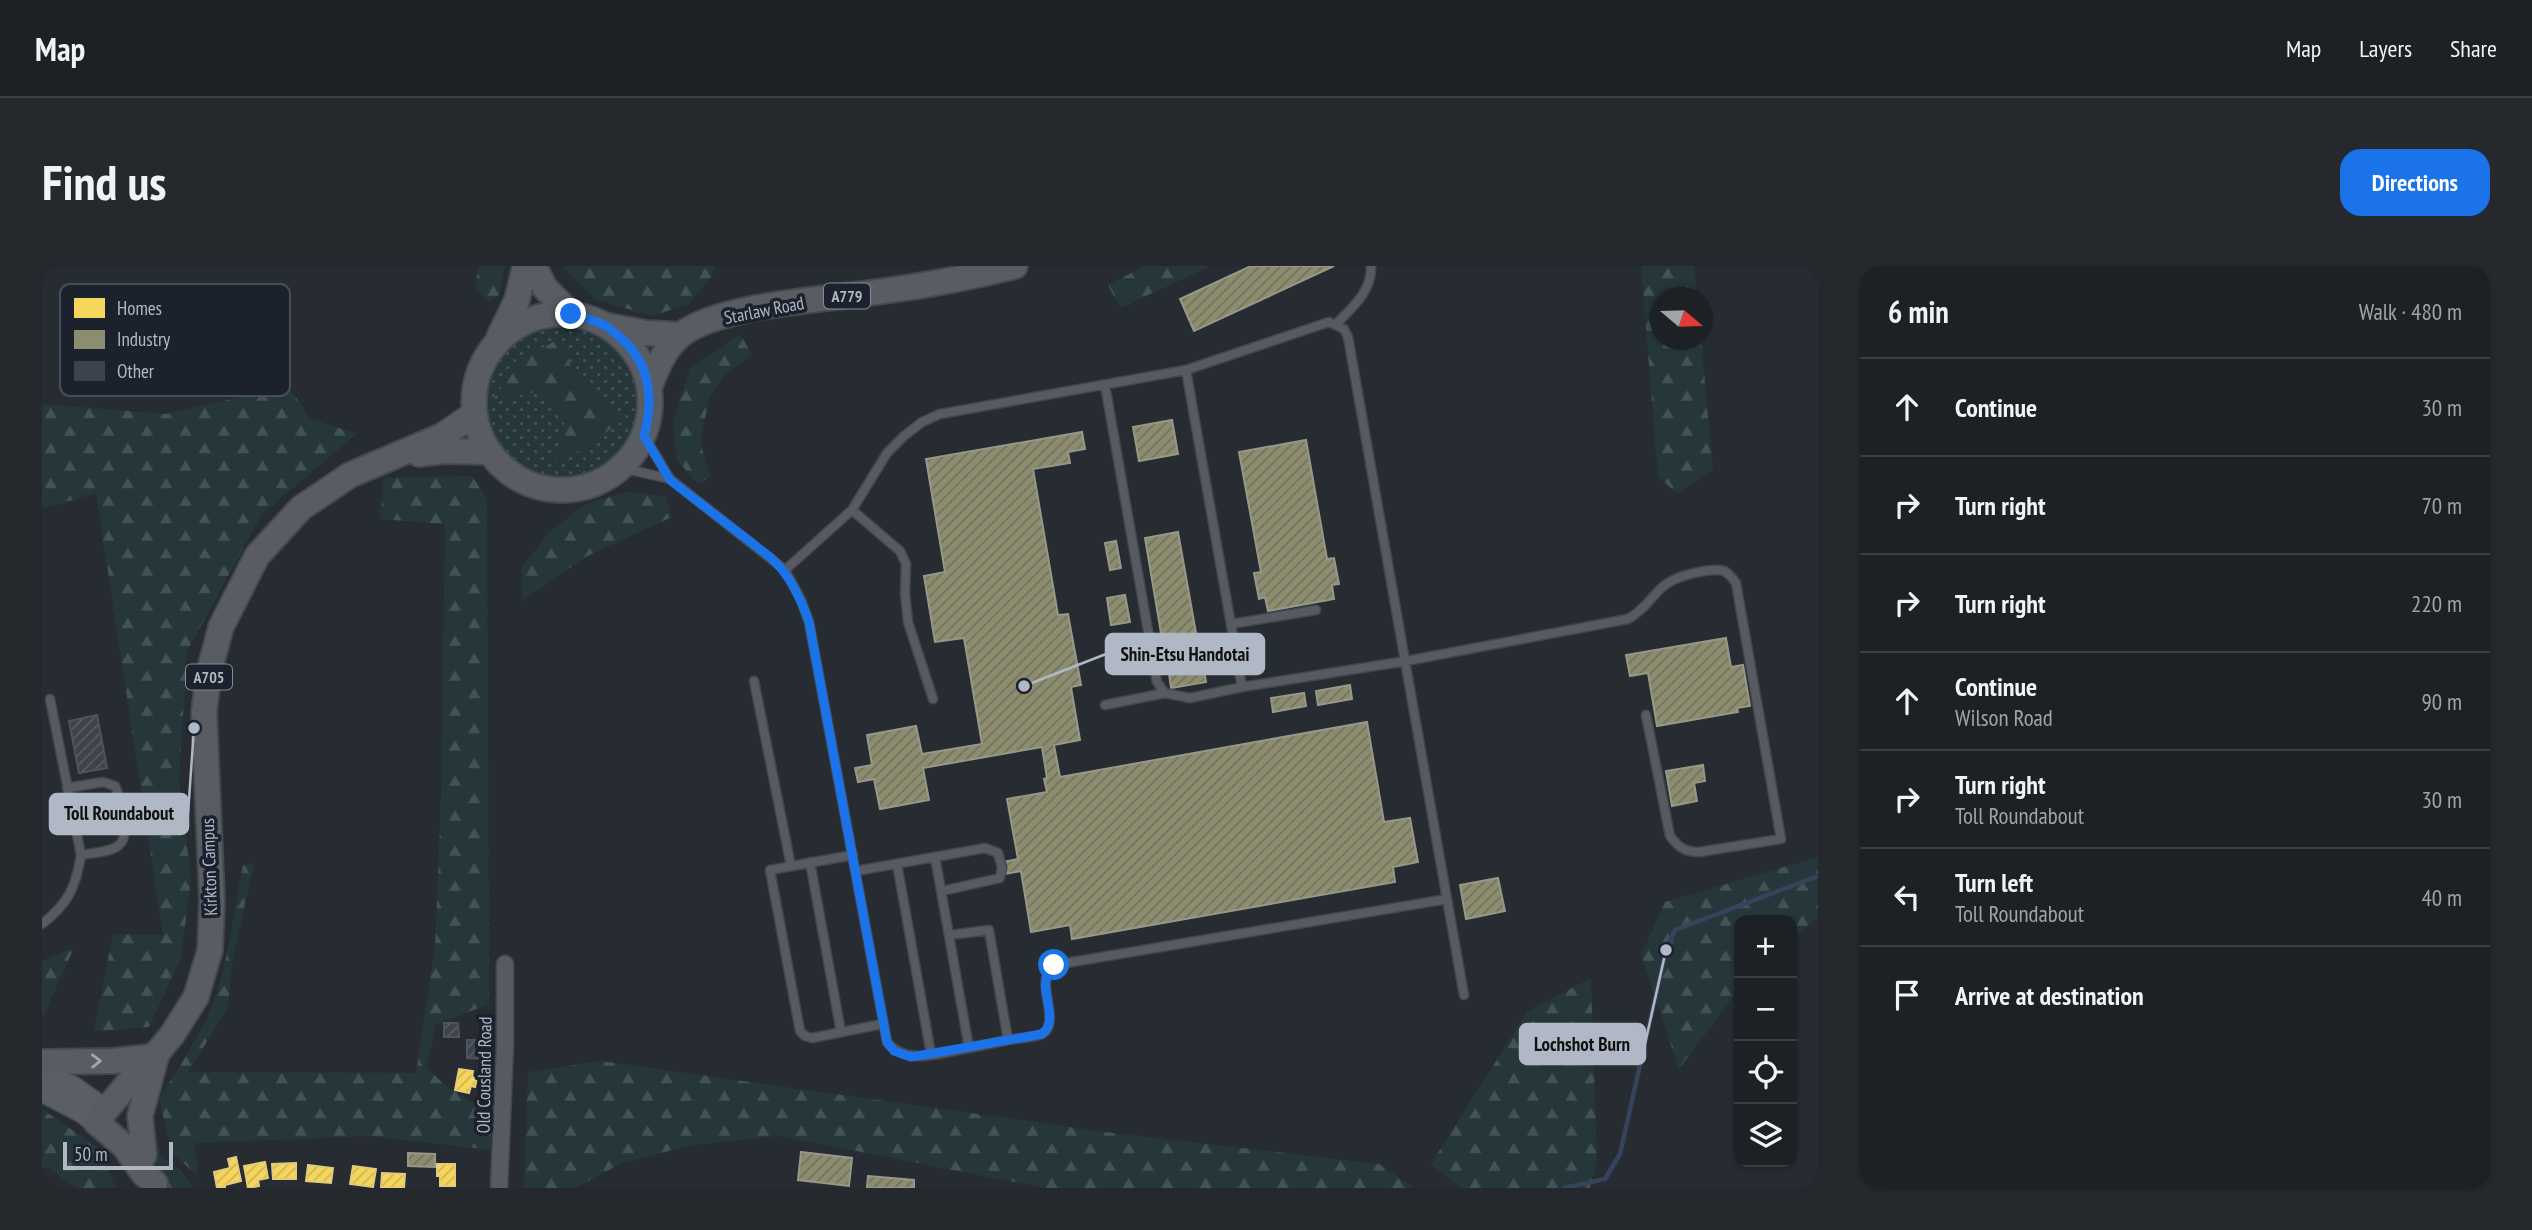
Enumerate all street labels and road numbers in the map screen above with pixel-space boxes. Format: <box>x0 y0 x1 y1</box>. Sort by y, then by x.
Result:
road number: A779 <box>824 284 870 308</box>
street label: Starlaw Road <box>722 291 806 329</box>
road number: A705 <box>186 664 232 690</box>
street label: Kirkton Campus <box>196 818 222 916</box>
street label: Old Cousland Road <box>471 1016 497 1134</box>

